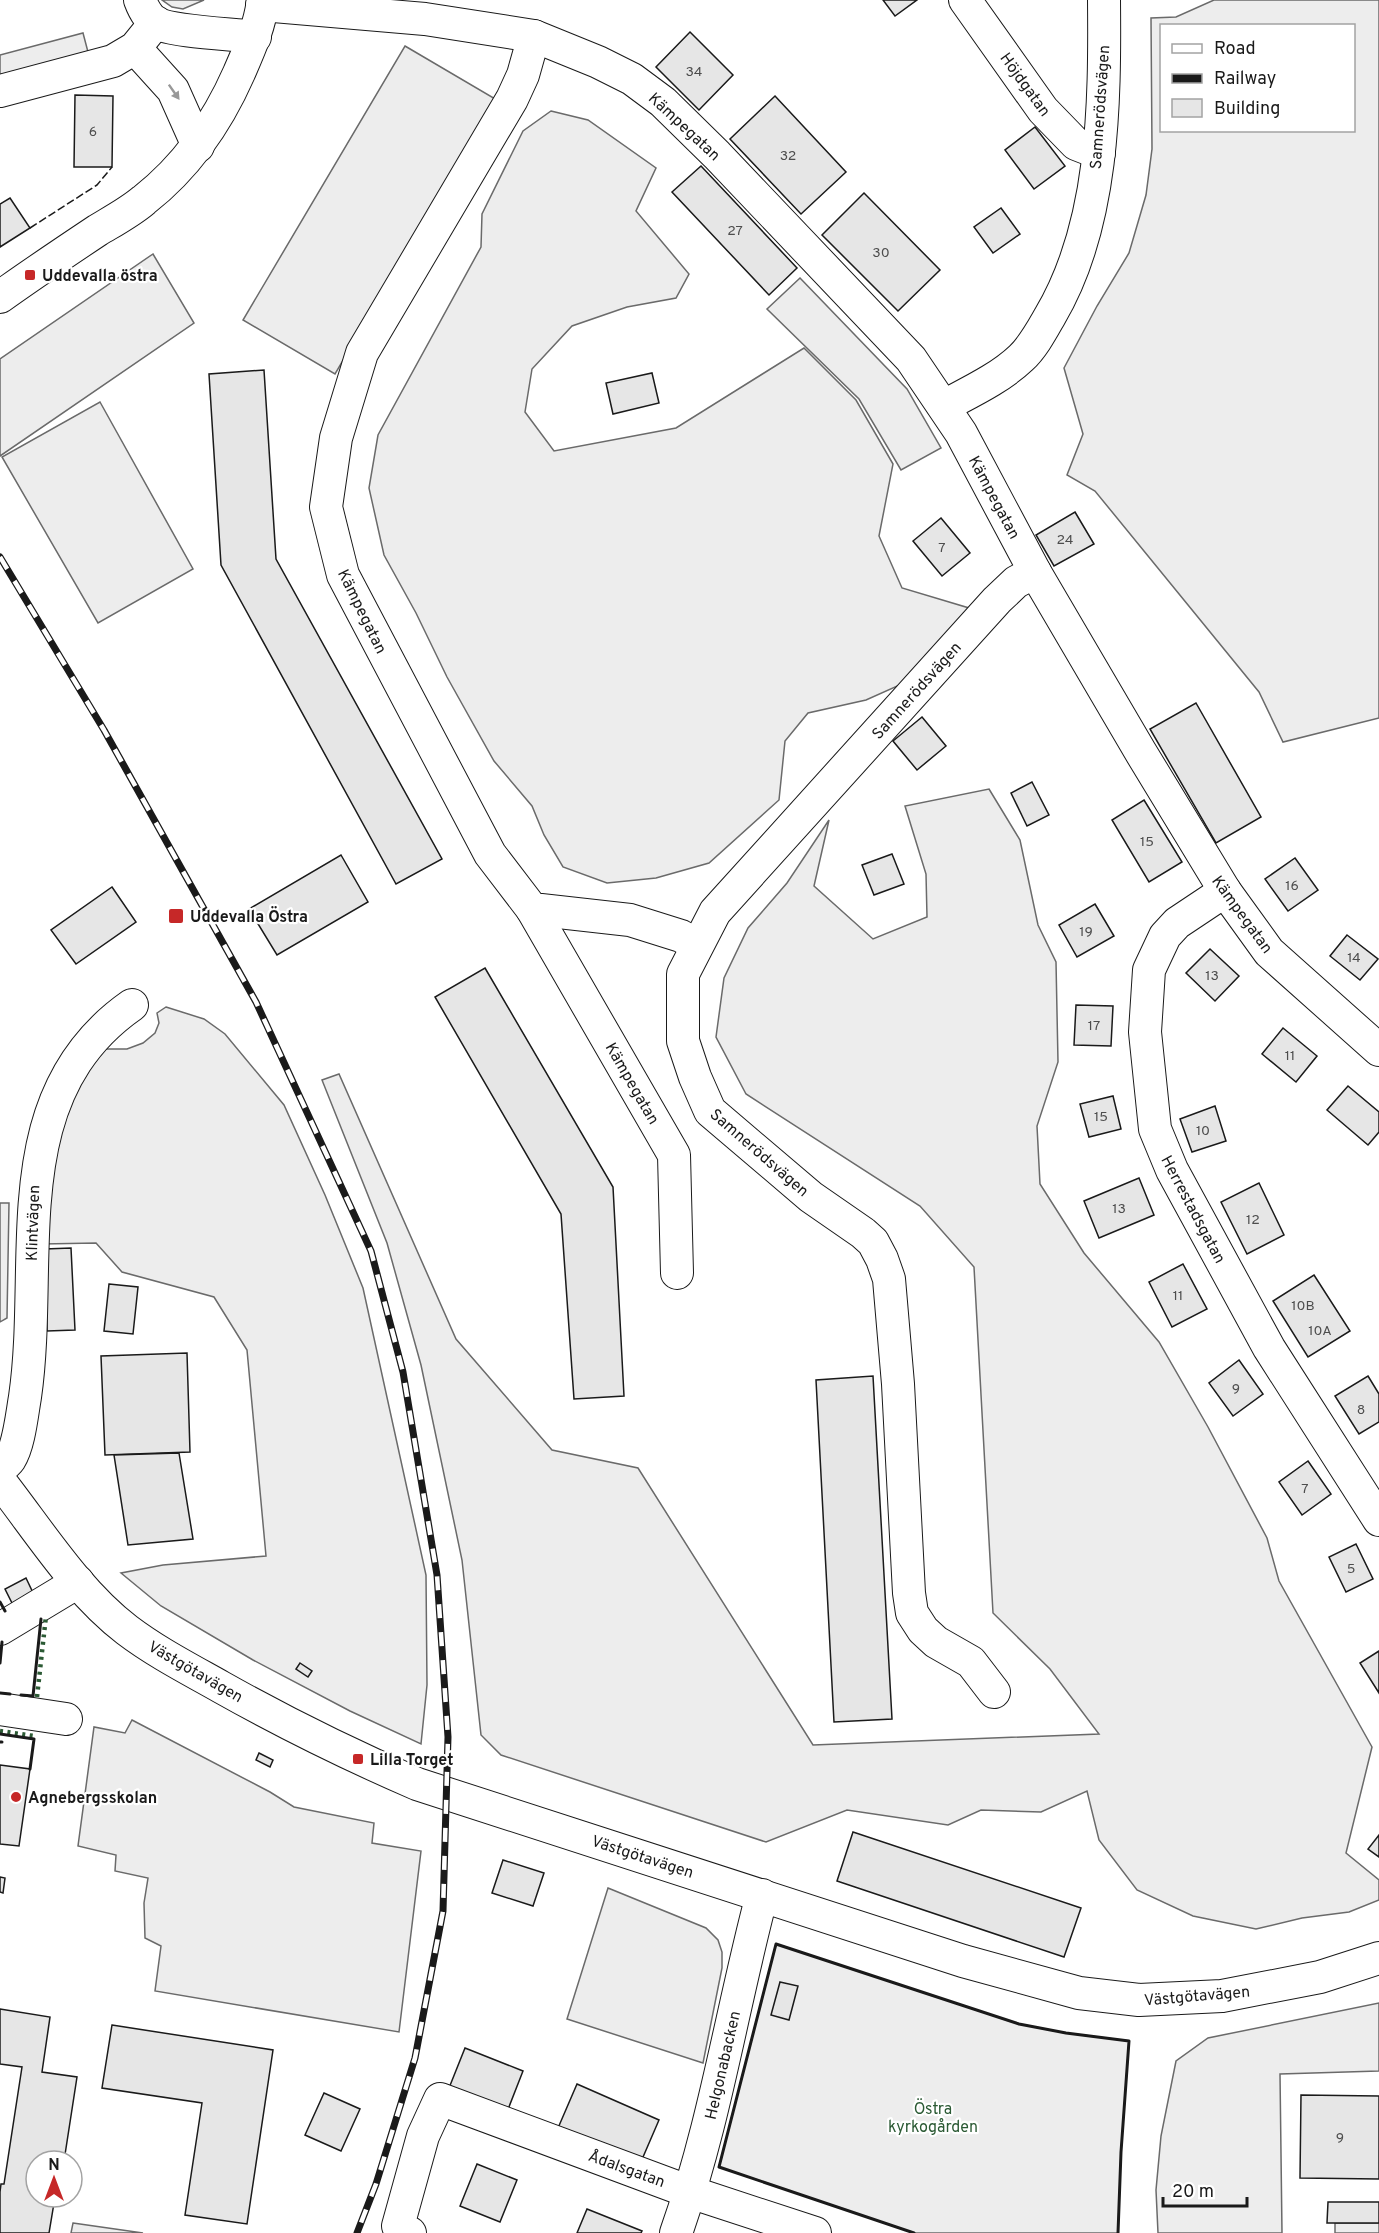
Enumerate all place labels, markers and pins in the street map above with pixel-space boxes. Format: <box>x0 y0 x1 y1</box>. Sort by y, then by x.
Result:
place label: Uddevalla östra <box>42 267 158 287</box>
marker: Uddevalla östra <box>23 268 37 282</box>
place label: Uddevalla Östra <box>190 906 308 928</box>
marker: Uddevalla Östra <box>167 907 185 925</box>
place label: Lilla Torget <box>370 1751 453 1771</box>
marker: Lilla Torget <box>351 1752 365 1766</box>
place label: Agnebergsskolan <box>28 1789 157 1809</box>
marker: Agnebergsskolan <box>9 1790 23 1804</box>

